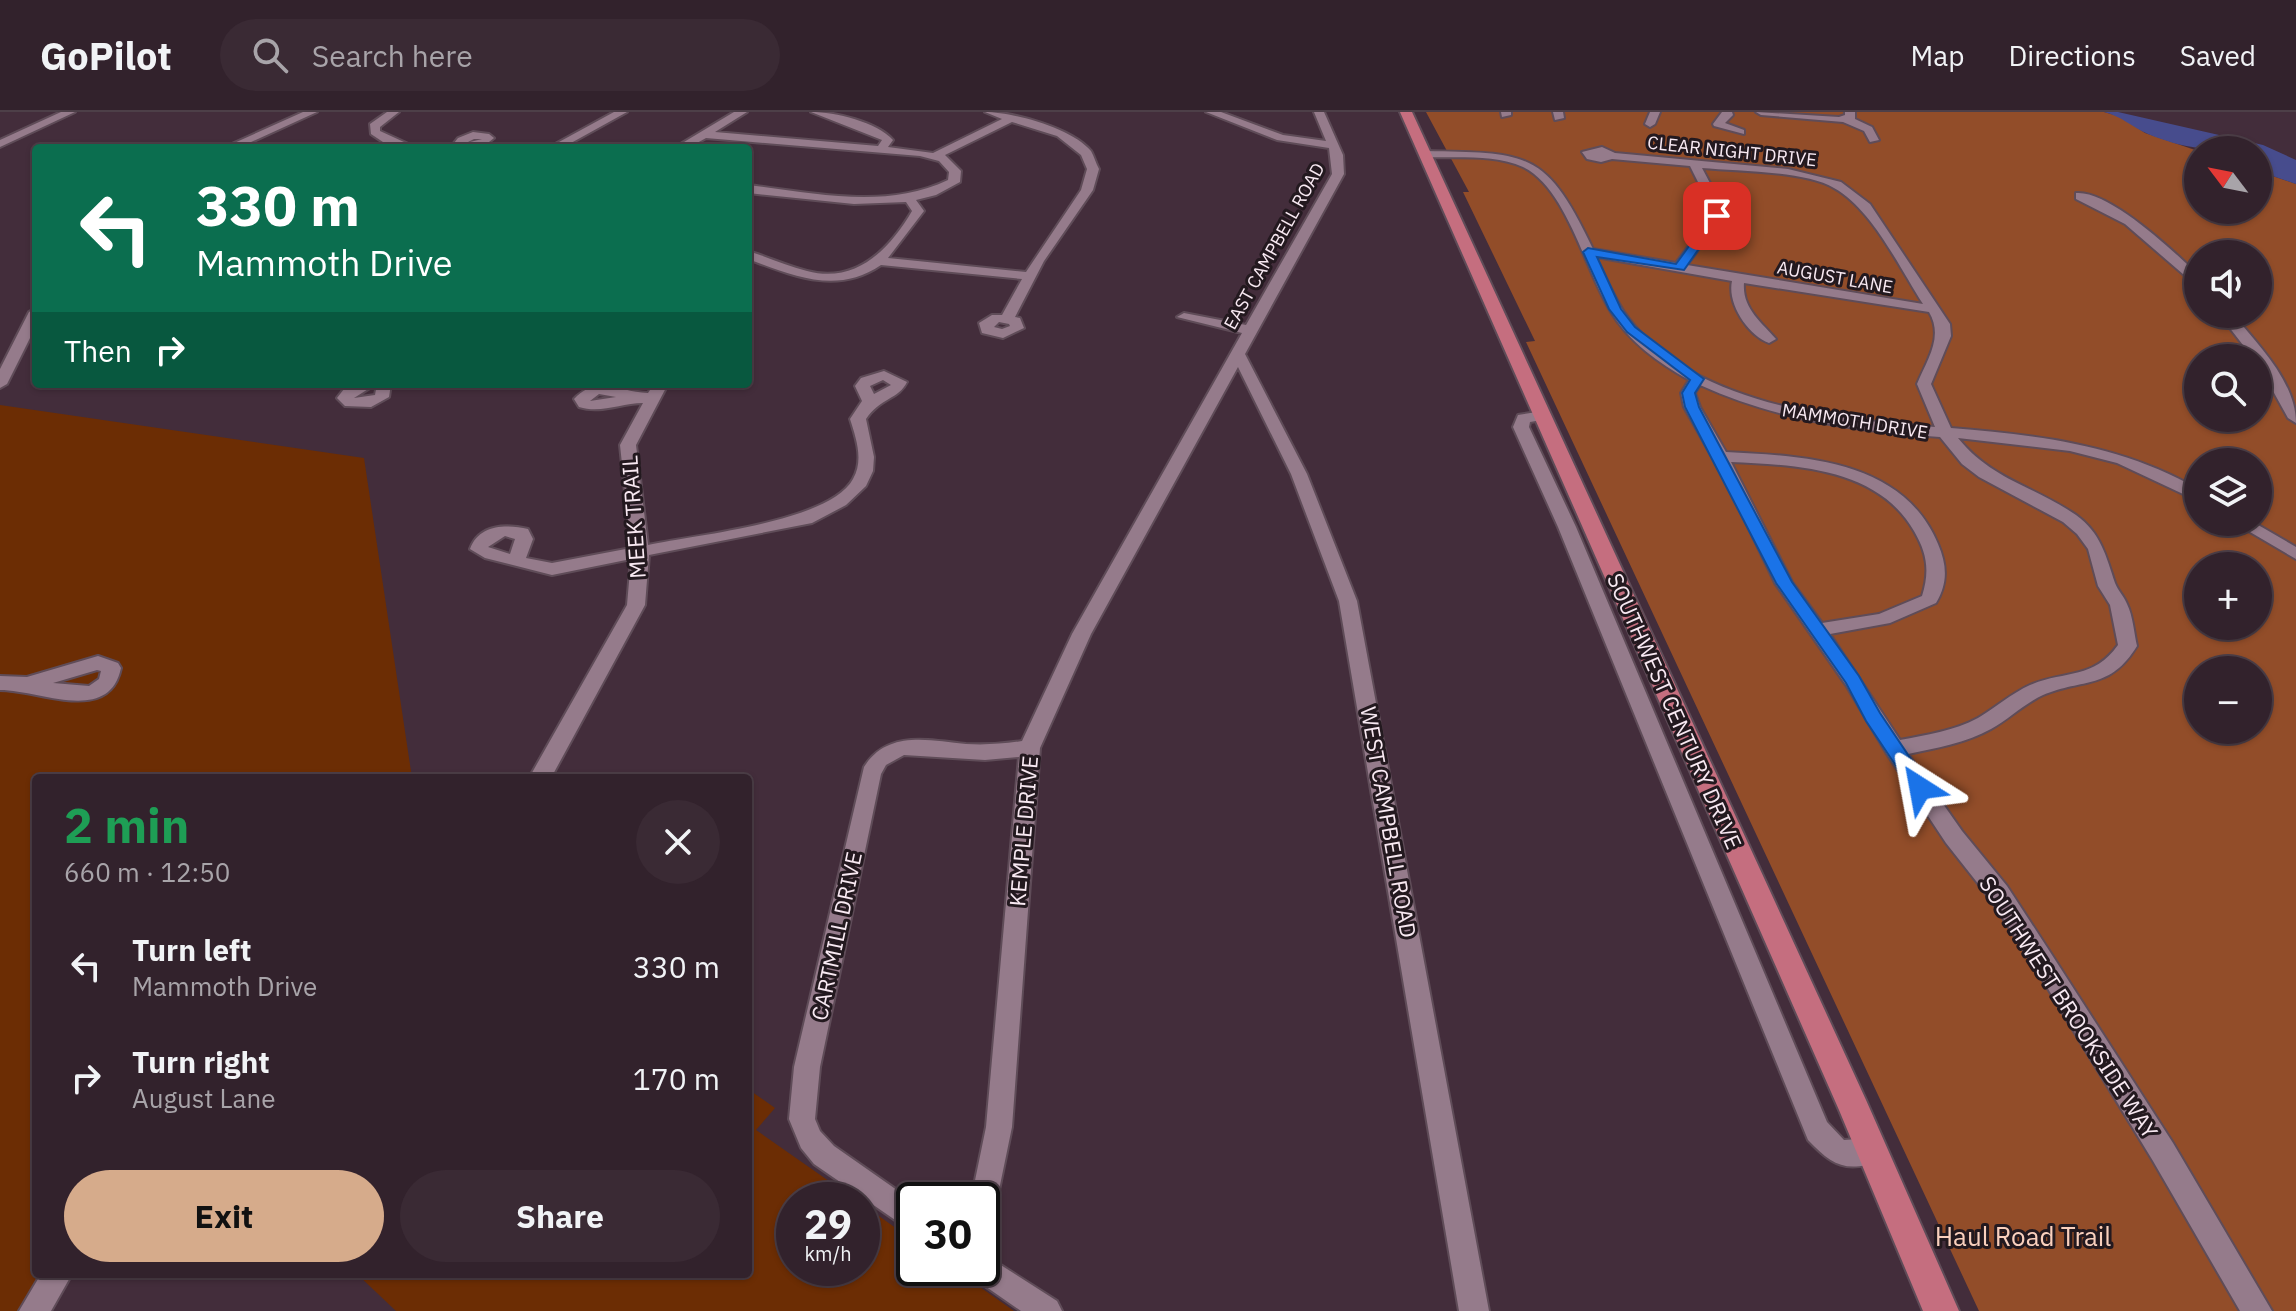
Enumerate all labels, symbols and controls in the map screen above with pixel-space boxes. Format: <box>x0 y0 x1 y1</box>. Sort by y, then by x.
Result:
search box <box>220 19 780 91</box>
text: GoPilot <box>40 31 172 80</box>
icon: search <box>248 33 292 77</box>
text: Search here <box>312 36 473 75</box>
text: Map <box>1910 37 1964 74</box>
text: Directions <box>2008 37 2136 74</box>
text: Saved <box>2180 37 2256 74</box>
street label: CLEAR NIGHT DRIVE <box>1646 131 1818 171</box>
north arrow <box>2184 136 2272 224</box>
map controls <box>2184 136 2272 744</box>
street label: EAST CAMPBELL ROAD <box>1219 159 1329 333</box>
text: 330 m <box>196 169 360 241</box>
icon: left <box>64 176 168 280</box>
pin <box>1683 182 1751 250</box>
icon: arrive <box>1695 194 1739 238</box>
text: Mammoth Drive <box>196 239 453 286</box>
button: sound <box>2184 240 2272 328</box>
street label: AUGUST LANE <box>1775 256 1895 298</box>
icon: right <box>148 328 192 372</box>
text: Then <box>64 331 132 370</box>
button: search <box>2184 344 2272 432</box>
street label: MAMMOTH DRIVE <box>1780 398 1930 444</box>
button: layers <box>2184 448 2272 536</box>
street label: MEEK TRAIL <box>614 455 652 579</box>
button: + <box>2184 552 2272 640</box>
street label: SOUTHWEST CENTURY DRIVE <box>1601 568 1749 854</box>
button: − <box>2184 656 2272 744</box>
street label: WEST CAMPBELL ROAD <box>1354 704 1424 940</box>
position arrow <box>1878 746 1962 830</box>
street label: KEMPLE DRIVE <box>1002 755 1044 907</box>
text: 2 min <box>64 794 189 856</box>
button: close <box>636 800 720 884</box>
street label: CARTMILL DRIVE <box>804 849 868 1023</box>
text: 660 m · 12:50 <box>64 855 230 889</box>
street label: SOUTHWEST BROOKSIDE WAY <box>1973 870 2165 1144</box>
text: Turn left <box>132 930 251 969</box>
icon: left <box>64 944 108 988</box>
text: 330 m <box>633 947 720 986</box>
text: Mammoth Drive <box>132 969 317 1003</box>
text: Turn right <box>132 1042 270 1081</box>
icon: right <box>64 1056 108 1100</box>
text: 170 m <box>633 1059 720 1098</box>
text: August Lane <box>132 1081 276 1115</box>
button: Exit <box>64 1170 384 1262</box>
button: Share <box>400 1170 720 1262</box>
speed limit sign: 30 <box>896 1182 1000 1286</box>
text: 29 <box>804 1198 852 1250</box>
park label: Haul Road Trail <box>1935 1219 2111 1253</box>
text: km/h <box>804 1240 852 1267</box>

